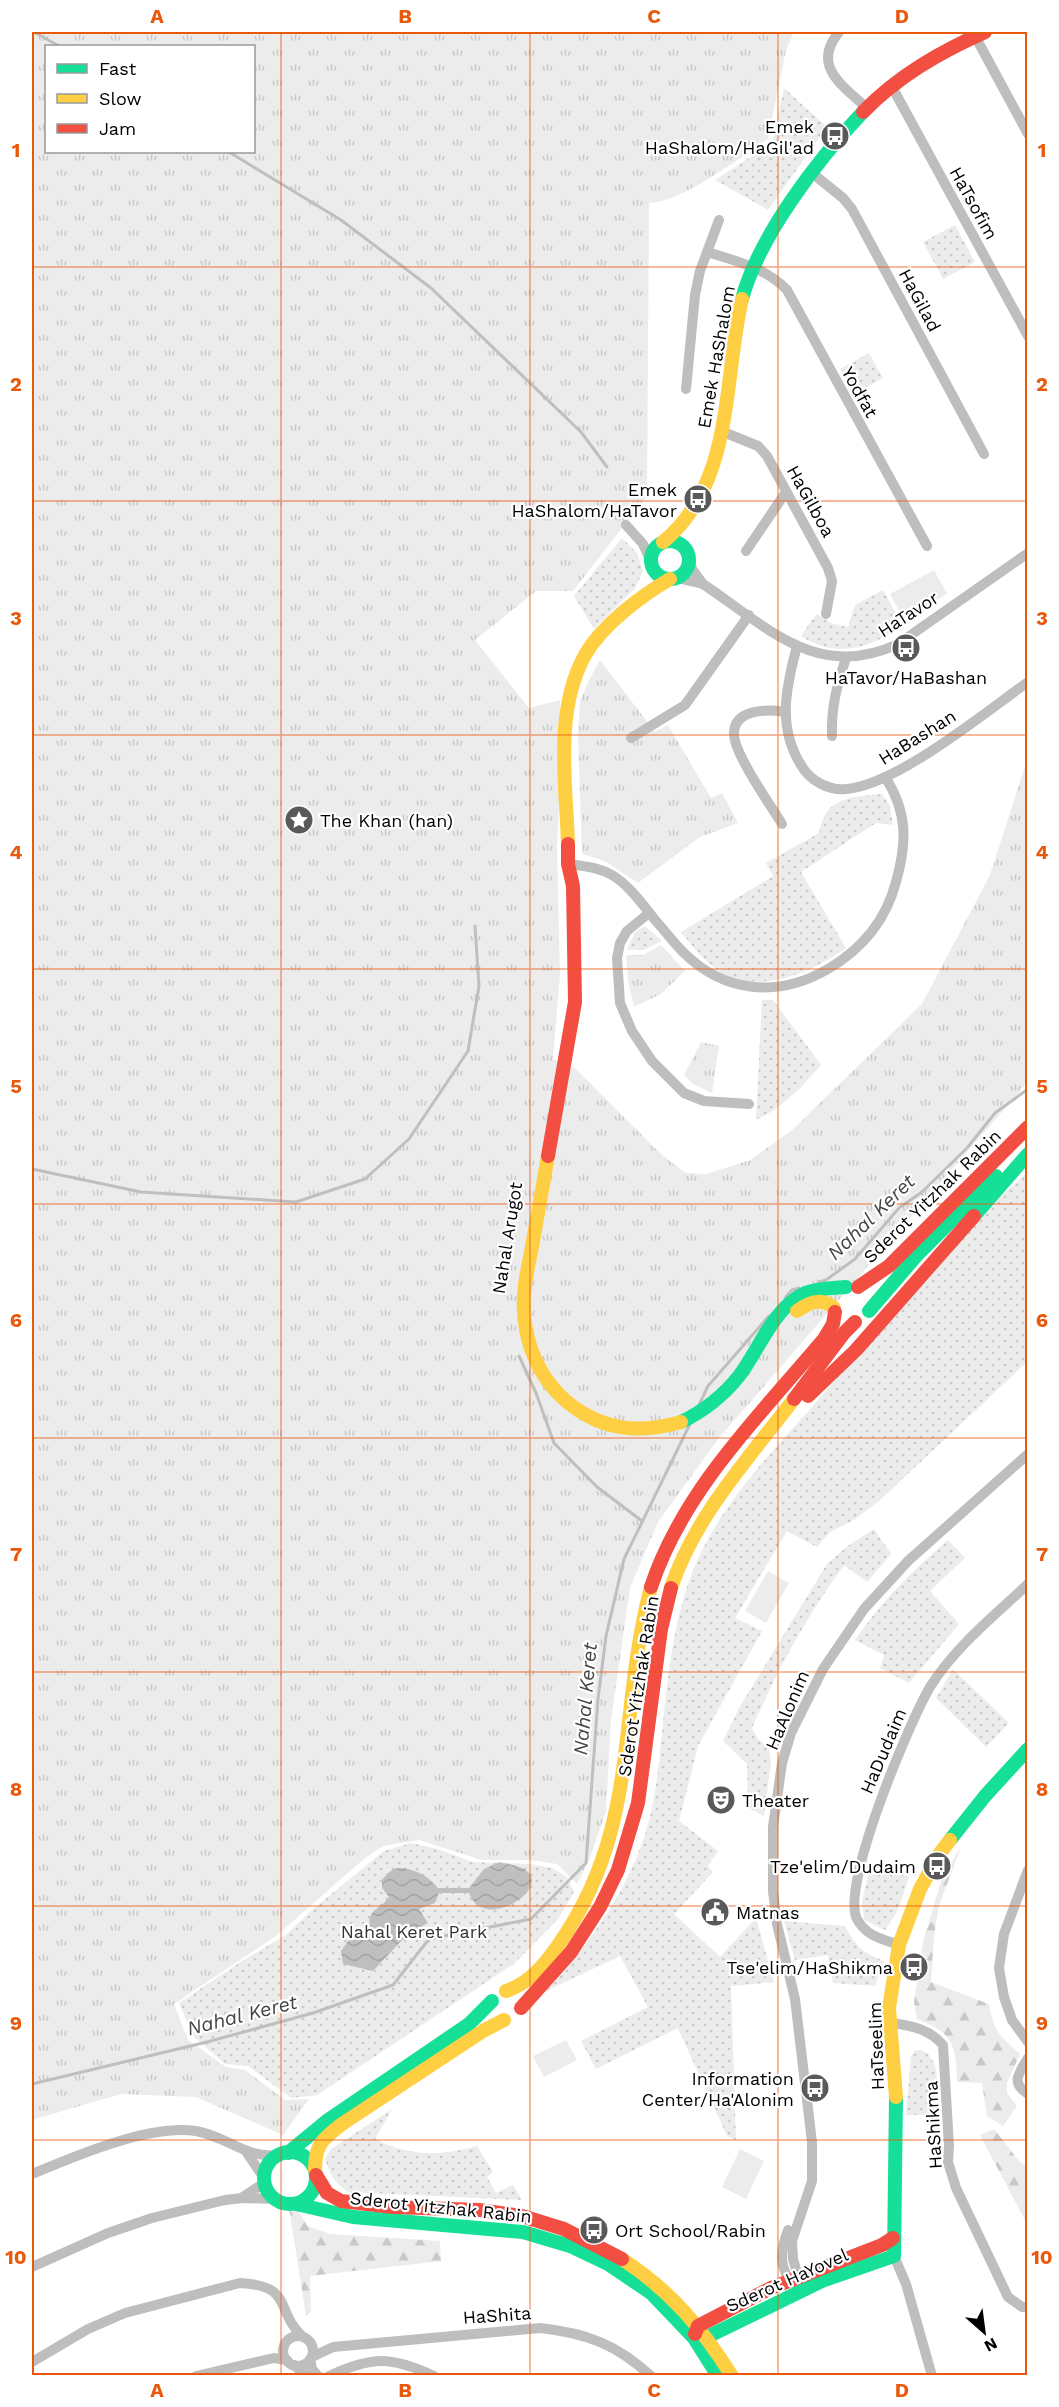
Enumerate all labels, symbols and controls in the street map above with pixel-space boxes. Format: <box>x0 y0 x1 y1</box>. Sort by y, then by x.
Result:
text: A <box>150 4 164 28</box>
text: B <box>398 4 412 28</box>
text: C <box>647 4 661 28</box>
text: D <box>895 4 909 28</box>
legend <box>45 45 255 153</box>
text: Fast <box>99 58 137 79</box>
text: Slow <box>99 88 142 109</box>
place label: Emek HaShalom/HaGil'ad <box>645 116 814 158</box>
text: Jam <box>99 118 136 139</box>
bus stop icon: Emek HaShalom/HaGil'ad <box>819 120 851 152</box>
text: 1 <box>12 138 20 162</box>
text: 1 <box>1038 138 1046 162</box>
street label: HaTsofim <box>945 163 1003 243</box>
street label: HaGilad <box>895 265 945 335</box>
street label: Emek HaShalom <box>693 284 739 430</box>
street label: Yodfat <box>837 363 883 422</box>
text: 2 <box>10 372 22 396</box>
text: 2 <box>1036 372 1048 396</box>
street label: HaGilboa <box>783 461 839 541</box>
place label: Emek HaShalom/HaTavor <box>511 479 677 521</box>
bus stop icon: Emek HaShalom/HaTavor <box>682 483 714 515</box>
street label: HaTavor <box>874 587 942 641</box>
text: 3 <box>10 606 22 630</box>
text: 3 <box>1036 606 1048 630</box>
bus stop icon: HaTavor/HaBashan <box>890 632 922 664</box>
place label: HaTavor/HaBashan <box>825 667 987 688</box>
street label: HaBashan <box>874 705 960 769</box>
place icon: The Khan (han) <box>283 804 315 836</box>
place label: The Khan (han) <box>320 810 453 831</box>
text: 4 <box>10 840 23 864</box>
text: 4 <box>1036 840 1049 864</box>
text: 5 <box>10 1074 22 1098</box>
text: 5 <box>1036 1074 1048 1098</box>
street label: Sderot Yitzhak Rabin <box>859 1125 1005 1267</box>
water label: Nahal Keret <box>822 1169 921 1265</box>
street label: Nahal Arugot <box>488 1180 526 1295</box>
text: 6 <box>10 1308 22 1332</box>
text: 6 <box>1036 1308 1048 1332</box>
text: 7 <box>10 1542 22 1566</box>
text: 7 <box>1036 1542 1048 1566</box>
street label: Sderot Yitzhak Rabin <box>613 1594 663 1778</box>
water label: Nahal Keret <box>568 1641 602 1756</box>
street label: HaAlonim <box>761 1667 813 1753</box>
street label: HaDudaim <box>856 1705 910 1797</box>
text: 8 <box>10 1777 22 1801</box>
text: 8 <box>1036 1777 1048 1801</box>
theatre icon: Theater <box>705 1784 737 1816</box>
place label: Theater <box>742 1790 809 1811</box>
bus stop icon: Tze'elim/Dudaim <box>921 1850 953 1882</box>
place label: Tze'elim/Dudaim <box>770 1856 916 1877</box>
public building icon: Matnas <box>699 1896 731 1928</box>
place label: Matnas <box>736 1902 799 1923</box>
park label: Nahal Keret Park <box>341 1921 487 1942</box>
bus stop icon: Tse'elim/HaShikma <box>898 1951 930 1983</box>
place label: Tse'elim/HaShikma <box>726 1957 893 1978</box>
water label: Nahal Keret <box>184 1990 300 2040</box>
street label: HaTseelim <box>864 2001 888 2091</box>
text: 9 <box>10 2011 22 2035</box>
text: 9 <box>1036 2011 1048 2035</box>
place label: Information Center/Ha'Alonim <box>642 2068 794 2110</box>
bus stop icon: Information Center/Ha'Alonim <box>799 2072 831 2104</box>
street label: HaShikma <box>920 2080 946 2170</box>
street label: Sderot Yitzhak Rabin <box>349 2187 533 2227</box>
bus stop icon: Ort School/Rabin <box>578 2214 610 2246</box>
place label: Ort School/Rabin <box>615 2220 766 2241</box>
street label: Sderot HaYovel <box>723 2244 852 2316</box>
text: 10 <box>5 2245 27 2269</box>
text: 10 <box>1031 2245 1053 2269</box>
street label: HaShita <box>462 2302 532 2328</box>
north arrow <box>954 2302 1014 2362</box>
text: N <box>981 2334 1001 2356</box>
text: A <box>150 2378 164 2402</box>
text: B <box>398 2378 412 2402</box>
text: C <box>647 2378 661 2402</box>
text: D <box>895 2378 909 2402</box>

